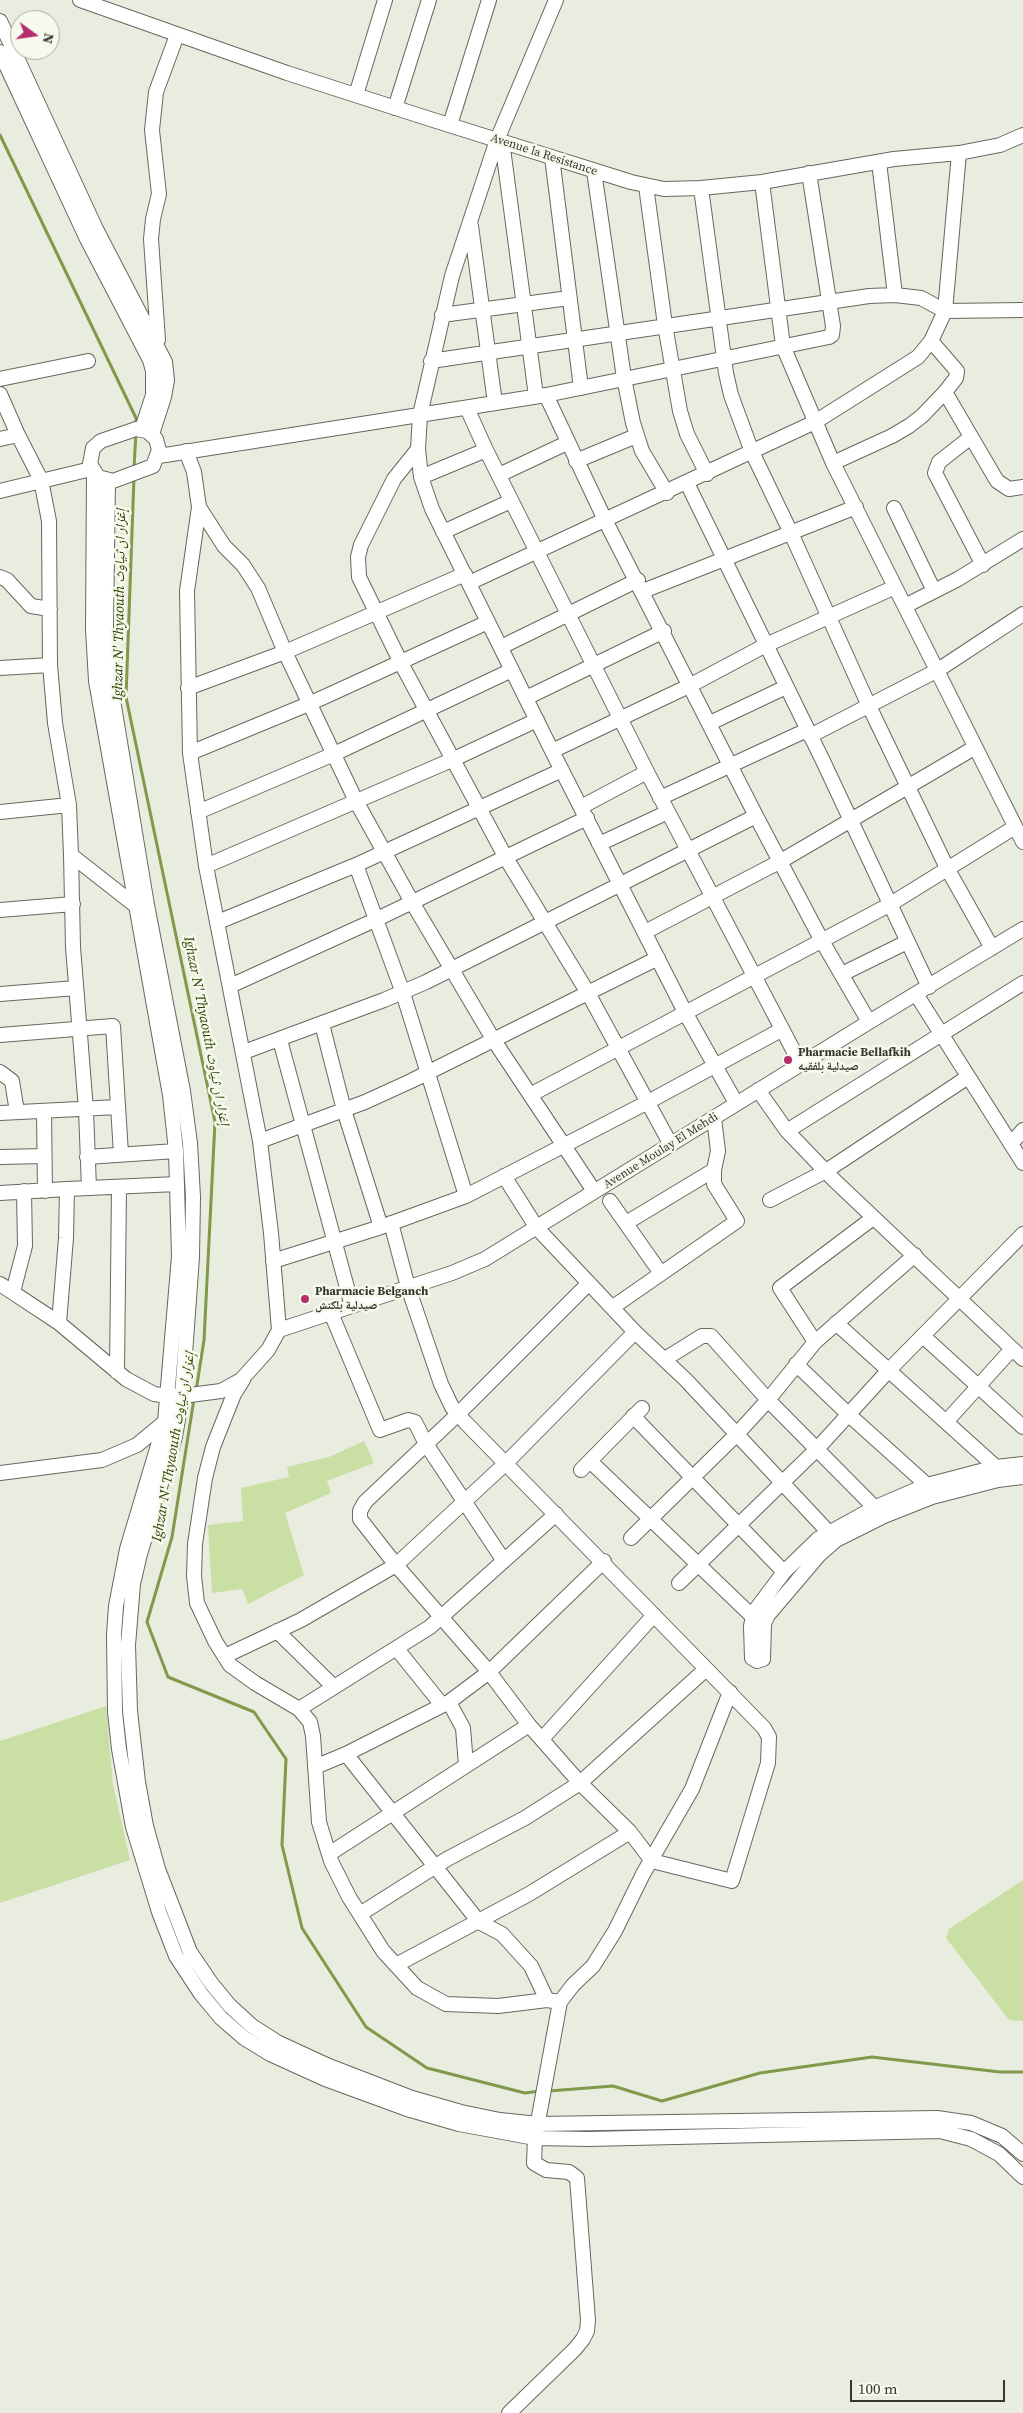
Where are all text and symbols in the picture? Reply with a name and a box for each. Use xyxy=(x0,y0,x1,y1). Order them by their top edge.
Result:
north arrow xyxy=(10,10,60,60)
text: N xyxy=(38,31,60,46)
street label: Avenue la Resistance xyxy=(489,131,599,179)
water label: Ighzar N' Thyaouth إغزار ان ثياوث xyxy=(110,509,130,701)
water label: Ighzar N' Thyaouth إغزار ان ثياوث xyxy=(179,935,233,1127)
place label: Pharmacie Bellafkih صيدلية بلفقيه xyxy=(798,1046,911,1074)
marker: Pharmacie Bellafkih صيدلية بلفقيه xyxy=(782,1054,794,1066)
street label: Avenue Moulay El Mehdi xyxy=(601,1110,721,1192)
place label: Pharmacie Belganch صيدلية بلكنش xyxy=(315,1285,428,1313)
marker: Pharmacie Belganch صيدلية بلكنش xyxy=(299,1293,311,1305)
water label: Ighzar N' Thyaouth إغزار ان ثياوث xyxy=(149,1351,199,1543)
scale bar xyxy=(853,2370,1008,2402)
text: 100 m xyxy=(858,2378,898,2399)

